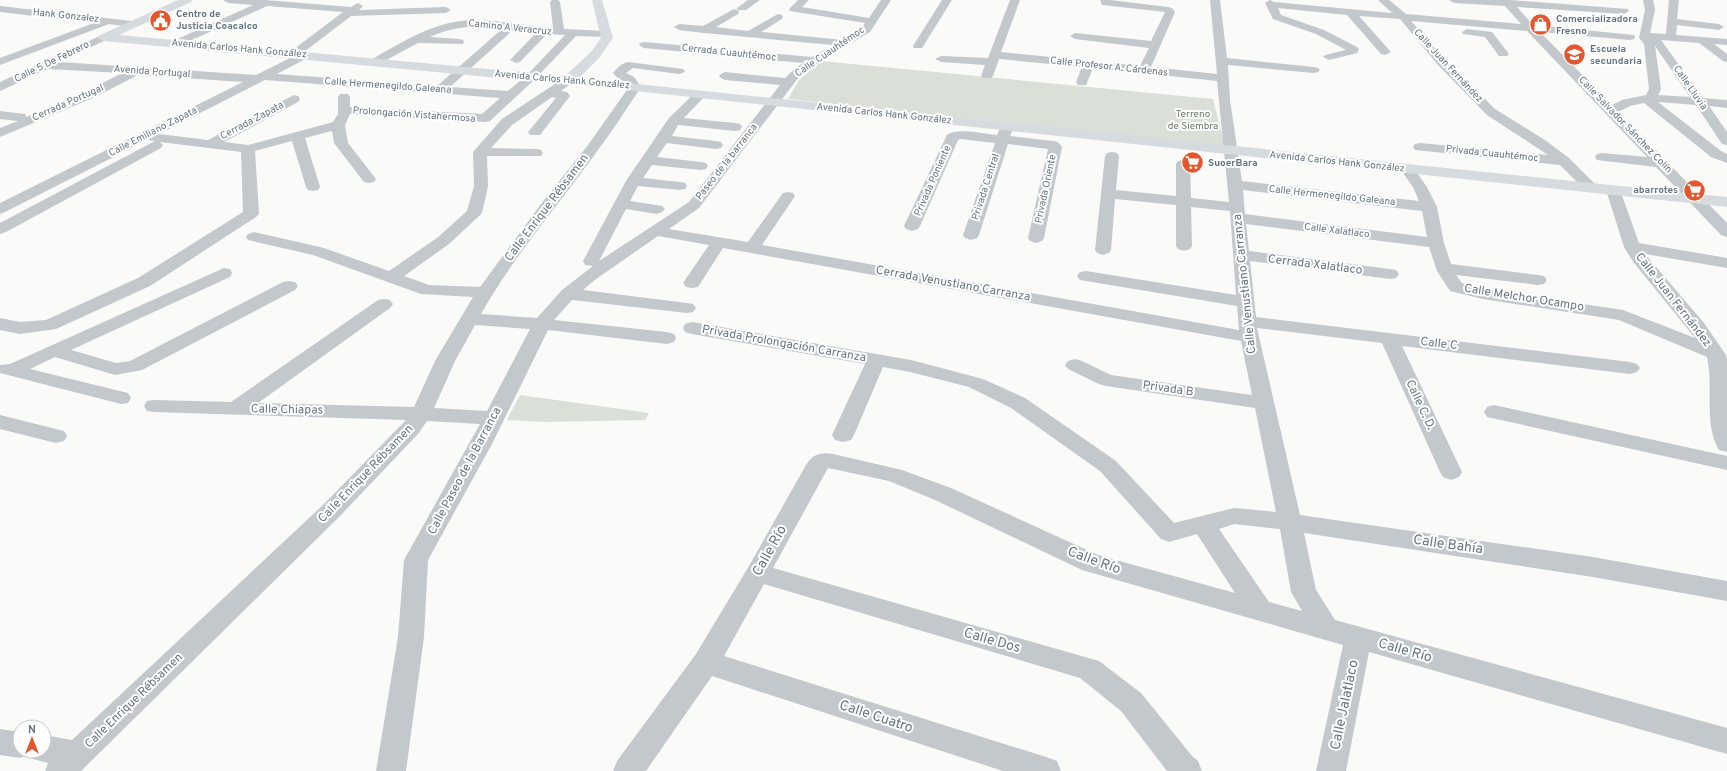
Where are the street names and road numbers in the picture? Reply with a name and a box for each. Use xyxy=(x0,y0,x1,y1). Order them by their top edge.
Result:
street label: Hank Gonzalez xyxy=(32,6,100,26)
street label: Camino A Veracruz xyxy=(467,17,553,39)
street label: Calle Cuauhtémoc xyxy=(793,24,867,80)
street label: Calle Juan Fernández xyxy=(1411,26,1485,106)
street label: Avenida Carlos Hank González xyxy=(171,37,307,61)
street label: Calle 5 De Febrero xyxy=(12,38,92,86)
street label: Cerrada Cuauhtémoc xyxy=(681,42,777,64)
street label: Calle Profesor A. Cárdenas xyxy=(1050,54,1169,80)
street label: Avenida Portugal xyxy=(113,63,191,81)
street label: Calle Lluvia xyxy=(1670,63,1710,113)
street label: Avenida Carlos Hank González xyxy=(494,68,630,92)
street label: Calle Salvador Sánchez Colín xyxy=(1575,74,1675,176)
street label: Calle Hermenegildo Galeana xyxy=(324,75,452,97)
street label: Cerrada Portugal xyxy=(30,81,106,125)
street label: Cerrada Zapata xyxy=(218,99,286,143)
street label: Avenida Carlos Hank González xyxy=(816,100,952,128)
street label: Calle Emiliano Zapata xyxy=(107,104,199,160)
street label: Prolongación Vistahermosa xyxy=(352,104,476,126)
street label: Paseo de la barranca xyxy=(693,121,761,203)
street label: Privada Cuauhtémoc xyxy=(1445,143,1539,165)
street label: Privada Poniente xyxy=(912,144,954,218)
street label: Avenida Carlos Hank González xyxy=(1269,148,1405,176)
street label: Calle Enrique Rébsamen xyxy=(501,151,593,265)
street label: Privada Central xyxy=(969,152,1003,222)
street label: Privada Oriente xyxy=(1032,153,1060,225)
street label: Calle Hermenegildo Galeana xyxy=(1268,183,1396,209)
street label: Calle Venustiano Carranza xyxy=(1230,213,1260,355)
street label: Calle Xalatlaco xyxy=(1304,221,1371,242)
street label: Calle Juan Fernández xyxy=(1631,250,1715,350)
street label: Cerrada Xalatlaco xyxy=(1267,251,1364,279)
street label: Cerrada Venustiano Carranza xyxy=(874,263,1032,305)
street label: Calle Melchor Ocampo xyxy=(1463,281,1585,315)
street label: Privada Prolongación Carranza xyxy=(701,322,867,366)
street label: Calle C xyxy=(1419,334,1459,354)
street label: Calle C. D. xyxy=(1401,377,1439,433)
street label: Privada B xyxy=(1141,378,1195,401)
street label: Calle Chiapas xyxy=(251,401,323,419)
street label: Calle Paseo de la Barranca xyxy=(425,404,505,538)
street label: Calle Enrique Rébsamen xyxy=(315,422,417,526)
street label: Calle Río xyxy=(749,523,791,579)
street label: Calle Bahía xyxy=(1412,532,1484,558)
street label: Calle Río xyxy=(1065,544,1123,578)
street label: Calle Dos xyxy=(962,625,1022,657)
street label: Calle Río xyxy=(1376,635,1434,667)
street label: Calle Enrique Rébsamen xyxy=(82,650,186,752)
street label: Calle Jalatlaco xyxy=(1327,658,1363,752)
street label: Calle Cuatro xyxy=(837,697,915,737)

